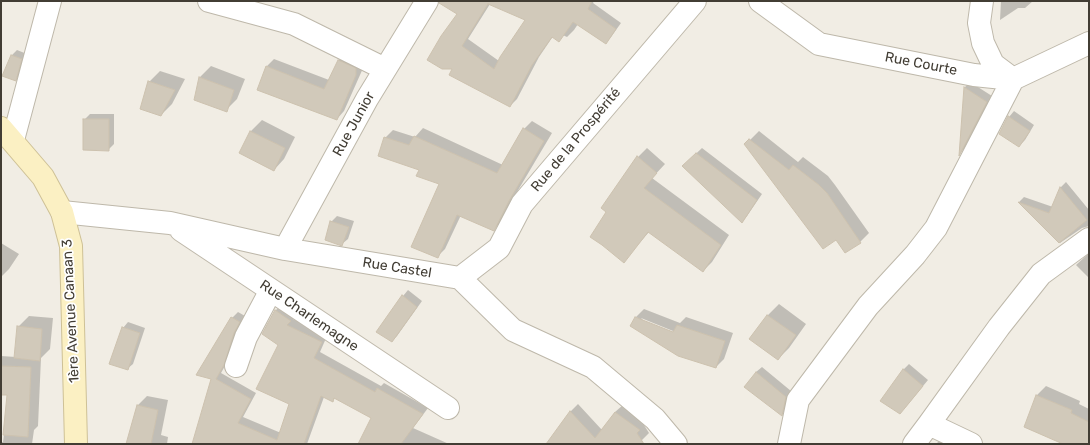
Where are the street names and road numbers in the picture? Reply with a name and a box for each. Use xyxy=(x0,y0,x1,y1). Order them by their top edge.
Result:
street label: Rue Courte xyxy=(883,49,959,79)
street label: Rue de la Prospérité xyxy=(528,85,624,195)
street label: Rue Junior xyxy=(329,89,379,159)
street label: 1ère Avenue Canaan 3 xyxy=(59,239,83,383)
street label: Rue Castel xyxy=(361,254,433,282)
street label: Rue Charlemagne xyxy=(256,277,362,355)

